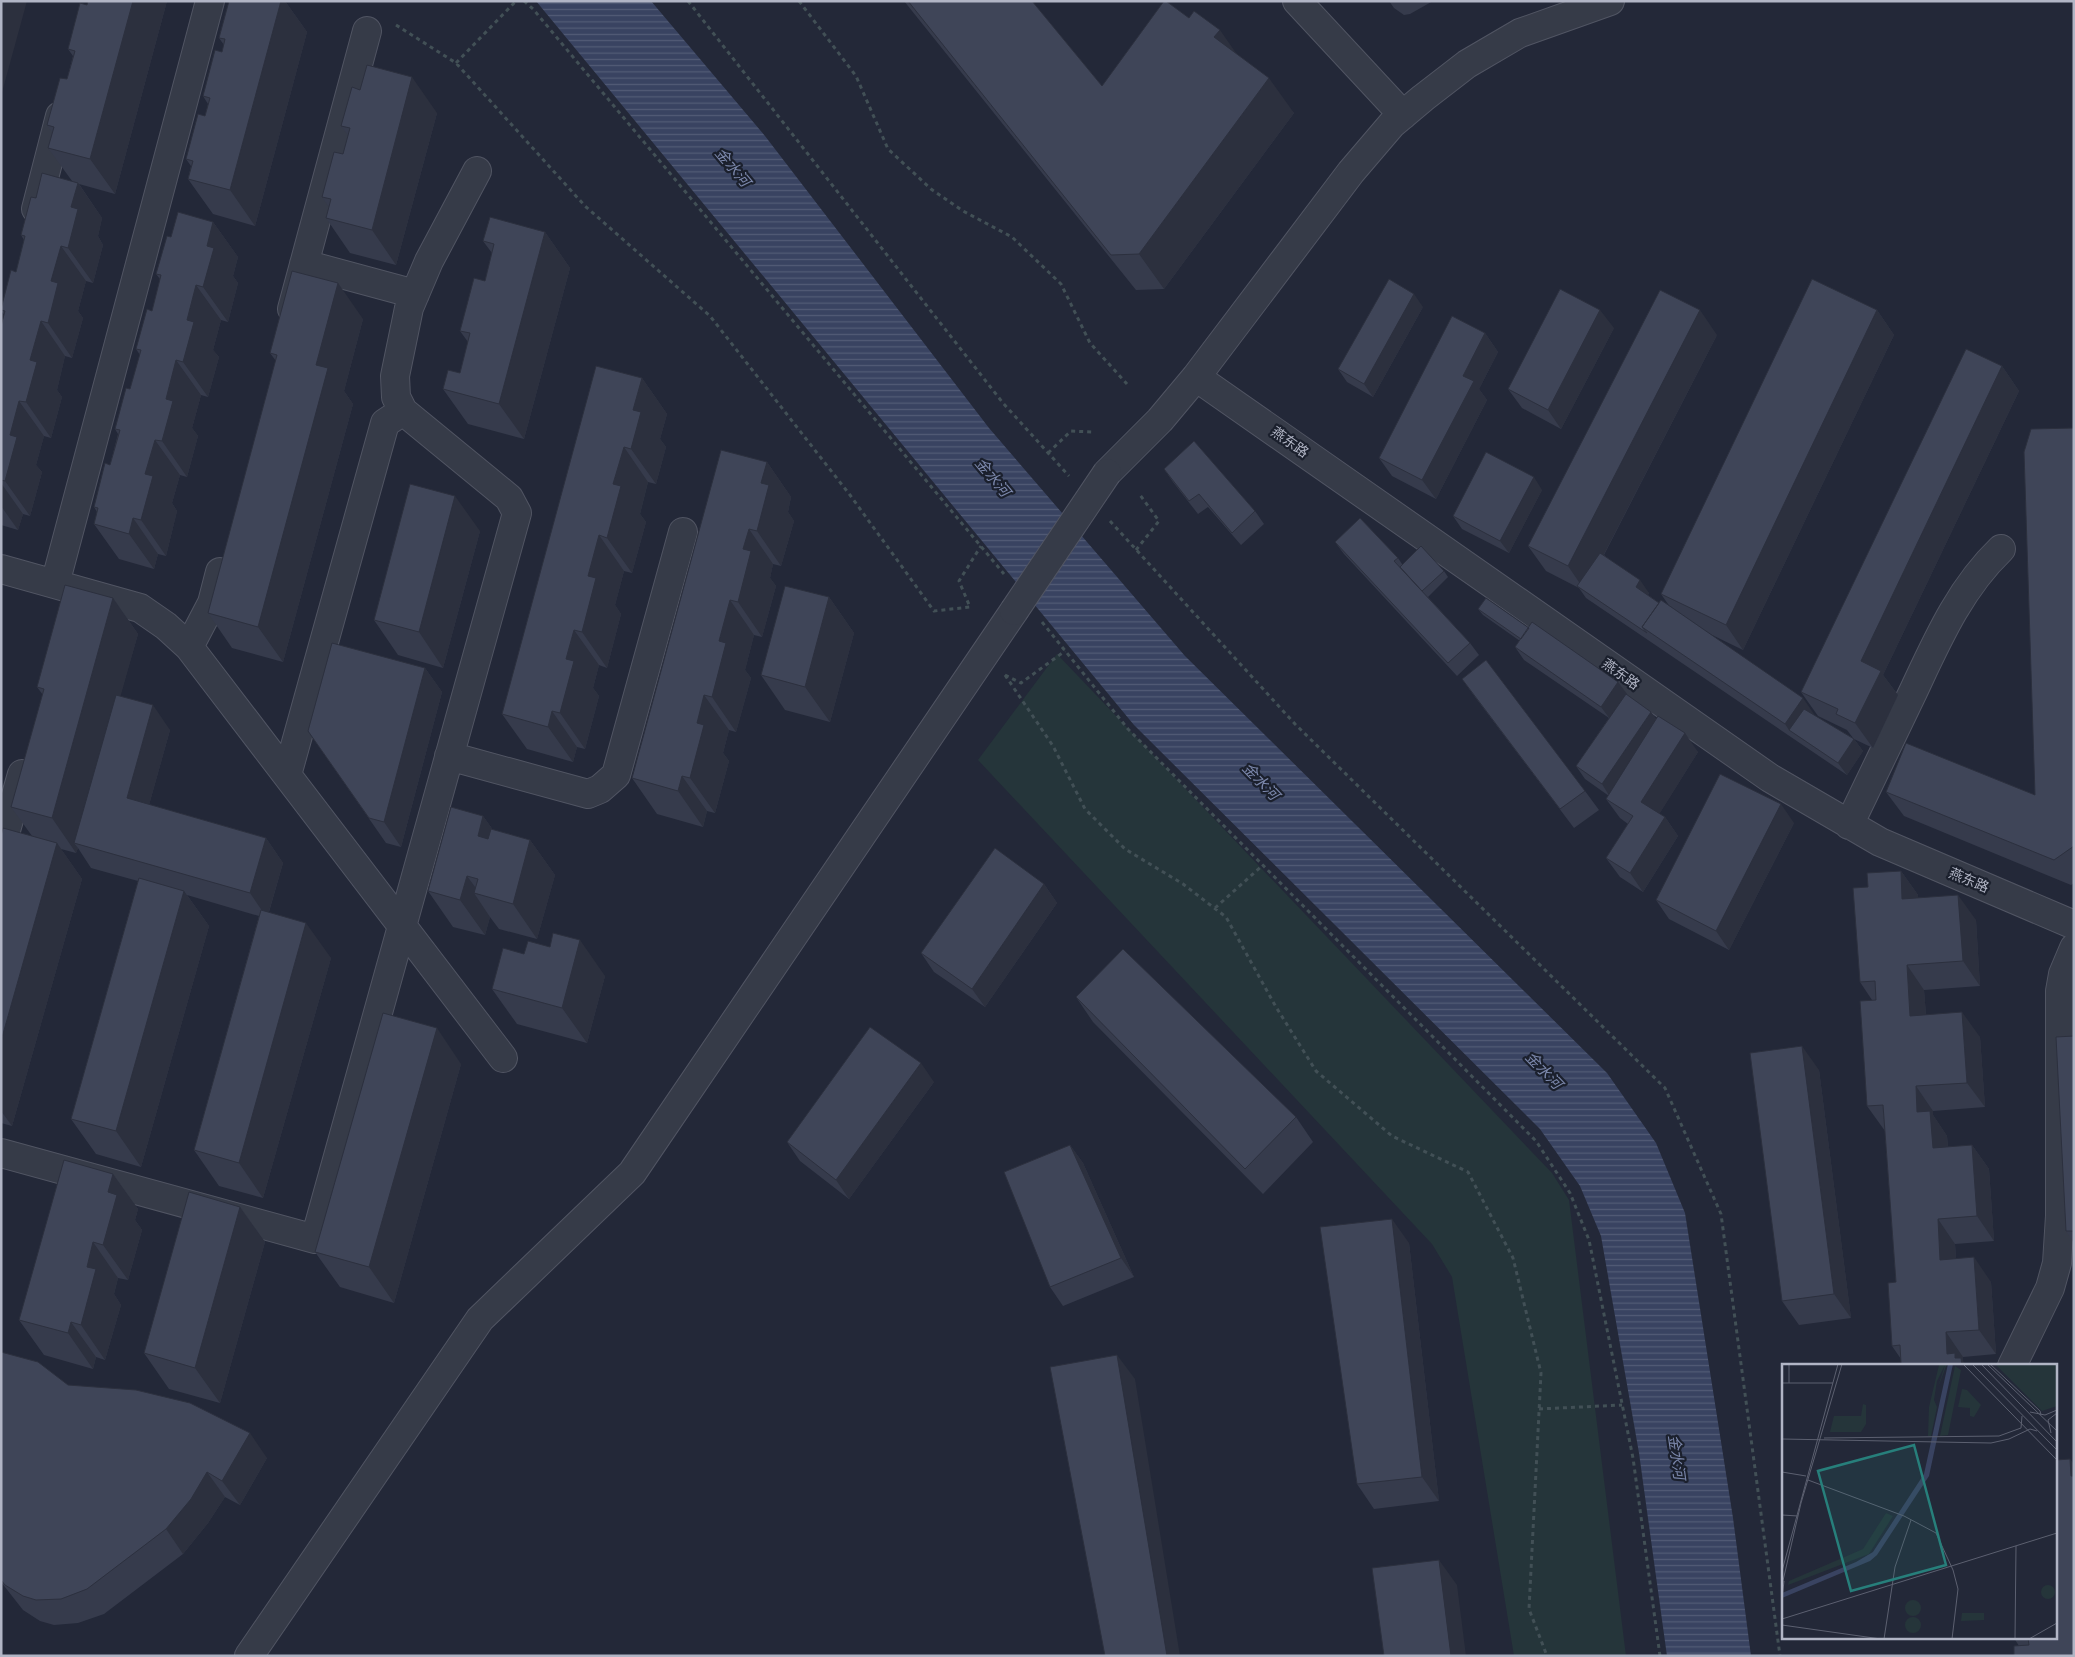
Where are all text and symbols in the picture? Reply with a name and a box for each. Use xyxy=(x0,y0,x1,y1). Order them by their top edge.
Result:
water label: 金水河 xyxy=(711,144,757,193)
street label: 燕东路 xyxy=(1268,423,1312,461)
water label: 金水河 xyxy=(971,454,1017,503)
street label: 燕东路 xyxy=(1599,655,1643,693)
water label: 金水河 xyxy=(1239,758,1286,806)
street label: 燕东路 xyxy=(1946,864,1992,896)
water label: 金水河 xyxy=(1522,1047,1569,1095)
inset map xyxy=(1782,1364,2058,1640)
water label: 金水河 xyxy=(1664,1433,1690,1484)

